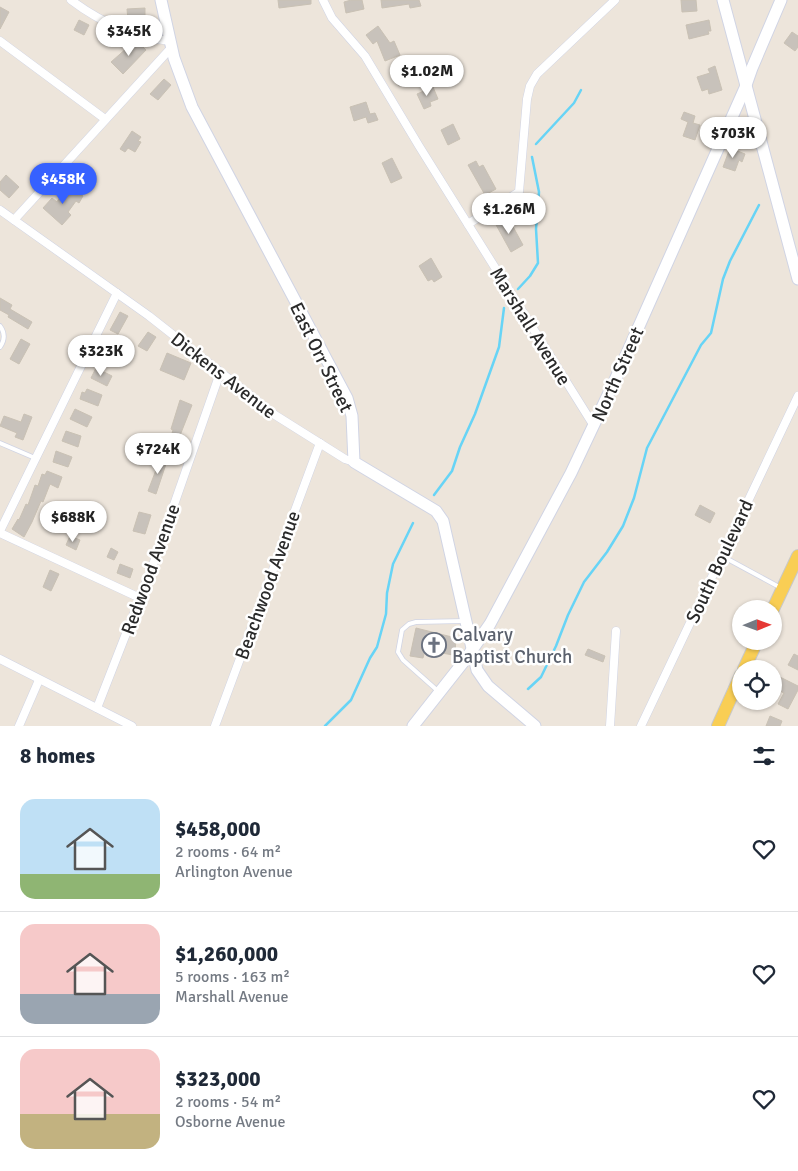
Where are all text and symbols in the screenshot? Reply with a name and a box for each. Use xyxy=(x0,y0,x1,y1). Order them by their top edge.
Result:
pin: $345K xyxy=(94,15,164,57)
text: $345K xyxy=(107,21,151,41)
pin: $1.02M xyxy=(386,54,468,97)
text: $1.02M xyxy=(401,61,453,81)
pin: $703K xyxy=(698,116,768,159)
text: $703K xyxy=(711,123,755,143)
pin: $458K xyxy=(28,162,98,205)
text: $458K xyxy=(41,169,85,189)
pin: $1.26M xyxy=(468,192,550,235)
text: $1.26M xyxy=(483,199,535,219)
street label: Marshall Avenue xyxy=(484,263,576,390)
street label: East Orr Street xyxy=(284,298,358,417)
street label: North Street xyxy=(586,323,650,425)
street label: Dickens Avenue xyxy=(166,327,281,424)
pin: $323K xyxy=(66,334,136,377)
text: $323K xyxy=(79,341,123,361)
pin: $724K xyxy=(123,432,193,475)
text: $724K xyxy=(136,439,180,459)
street label: South Boulevard xyxy=(681,496,759,627)
pin: $688K xyxy=(38,500,108,543)
street label: Redwood Avenue xyxy=(116,501,186,638)
text: $688K xyxy=(51,507,95,527)
street label: Beachwood Avenue xyxy=(230,508,306,663)
north arrow xyxy=(732,600,782,650)
map controls xyxy=(732,600,782,710)
place label: Calvary Baptist Church xyxy=(452,623,572,669)
church icon: Calvary Baptist Church xyxy=(421,632,447,658)
button: locate xyxy=(732,660,782,710)
icon: filters xyxy=(750,742,778,770)
text: 8 homes xyxy=(20,743,95,769)
text: $458,000 xyxy=(175,816,261,842)
icon: home xyxy=(60,819,120,879)
icon: heart xyxy=(750,835,778,863)
text: 2 rooms · 64 m² xyxy=(175,842,281,862)
text: Arlington Avenue xyxy=(175,862,293,882)
text: $1,260,000 xyxy=(175,941,278,967)
icon: home xyxy=(60,944,120,1004)
icon: heart xyxy=(750,960,778,988)
text: 5 rooms · 163 m² xyxy=(175,967,290,987)
text: Marshall Avenue xyxy=(175,987,289,1007)
text: $323,000 xyxy=(175,1066,261,1092)
icon: home xyxy=(60,1069,120,1129)
icon: heart xyxy=(750,1085,778,1113)
text: 2 rooms · 54 m² xyxy=(175,1092,281,1112)
text: Osborne Avenue xyxy=(175,1112,285,1132)

